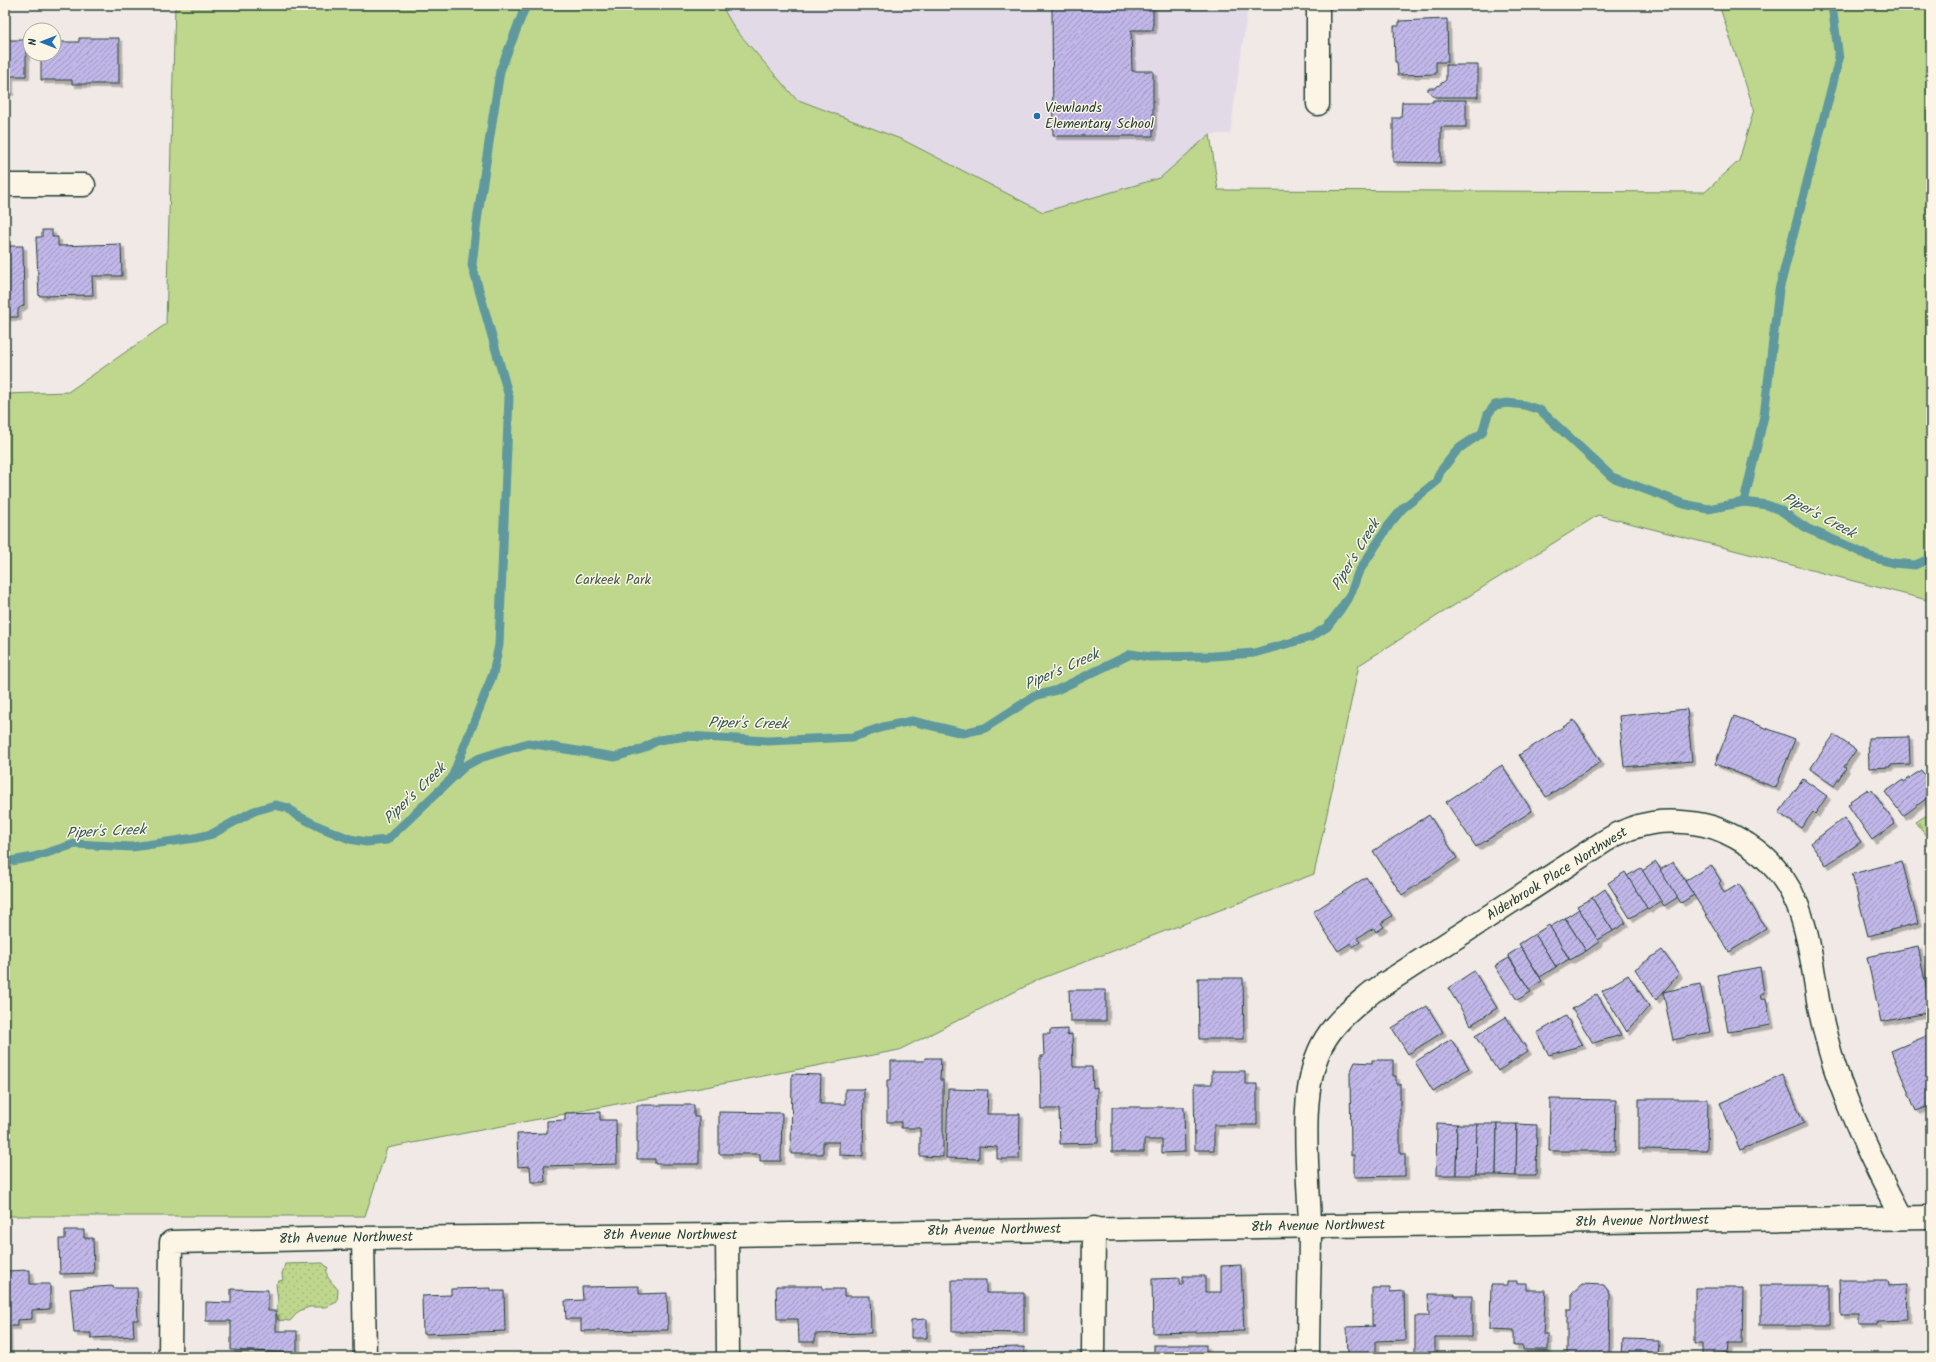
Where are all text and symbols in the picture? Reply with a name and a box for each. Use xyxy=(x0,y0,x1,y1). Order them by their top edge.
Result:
north arrow xyxy=(22,22,62,62)
text: N xyxy=(24,38,42,45)
place label: Viewlands Elementary School xyxy=(1045,97,1154,135)
marker: Viewlands Elementary School xyxy=(1032,111,1042,121)
water label: Piper's Creek xyxy=(1778,487,1862,546)
water label: Piper's Creek xyxy=(1325,513,1388,595)
park label: Carkeek Park xyxy=(575,569,652,591)
water label: Piper's Creek xyxy=(1021,642,1105,697)
water label: Piper's Creek xyxy=(708,711,790,737)
water label: Piper's Creek xyxy=(378,756,453,830)
water label: Piper's Creek xyxy=(66,818,148,846)
street label: Alderbrook Place Northwest xyxy=(1482,821,1632,927)
street label: 8th Avenue Northwest xyxy=(1575,1209,1710,1233)
street label: 8th Avenue Northwest xyxy=(1251,1214,1386,1238)
street label: 8th Avenue Northwest xyxy=(927,1218,1062,1242)
street label: 8th Avenue Northwest xyxy=(603,1224,738,1246)
street label: 8th Avenue Northwest xyxy=(279,1226,414,1250)

